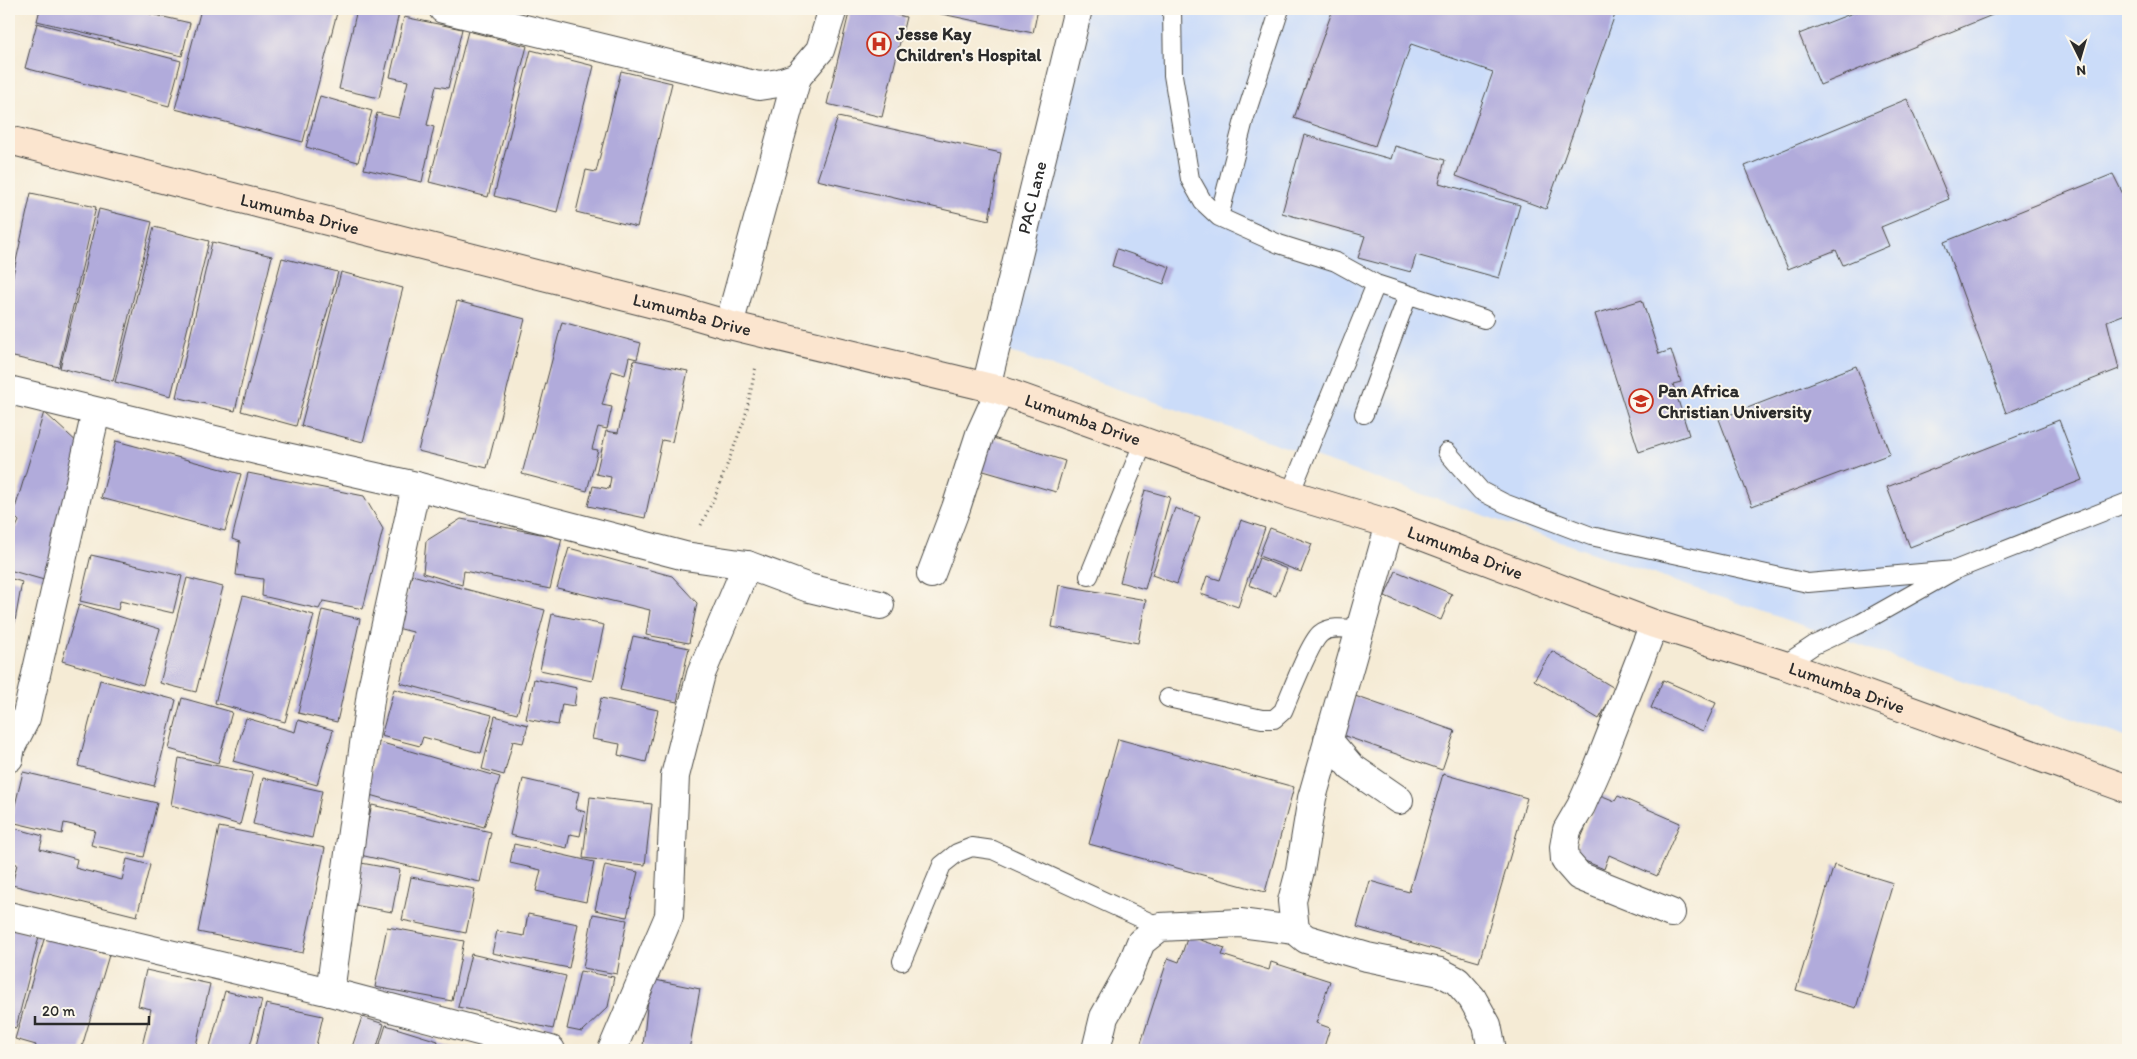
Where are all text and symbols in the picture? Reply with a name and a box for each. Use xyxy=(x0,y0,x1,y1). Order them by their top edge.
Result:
place label: Jesse Kay Children's Hospital xyxy=(895,23,1042,66)
hospital icon: Jesse Kay Children's Hospital xyxy=(866,31,892,57)
north arrow xyxy=(2054,32,2104,82)
text: N xyxy=(2076,62,2087,79)
street label: PAC Lane xyxy=(1013,159,1052,236)
street label: Lumumba Drive xyxy=(238,188,361,240)
street label: Lumumba Drive xyxy=(630,288,753,341)
place label: Pan Africa Christian University xyxy=(1658,380,1812,423)
school or university icon: Pan Africa Christian University xyxy=(1628,388,1654,414)
street label: Lumumba Drive xyxy=(1022,389,1144,451)
street label: Lumumba Drive xyxy=(1404,521,1526,584)
street label: Lumumba Drive xyxy=(1786,657,1908,719)
scale bar xyxy=(35,994,149,1026)
text: 20 m xyxy=(42,1002,76,1020)

